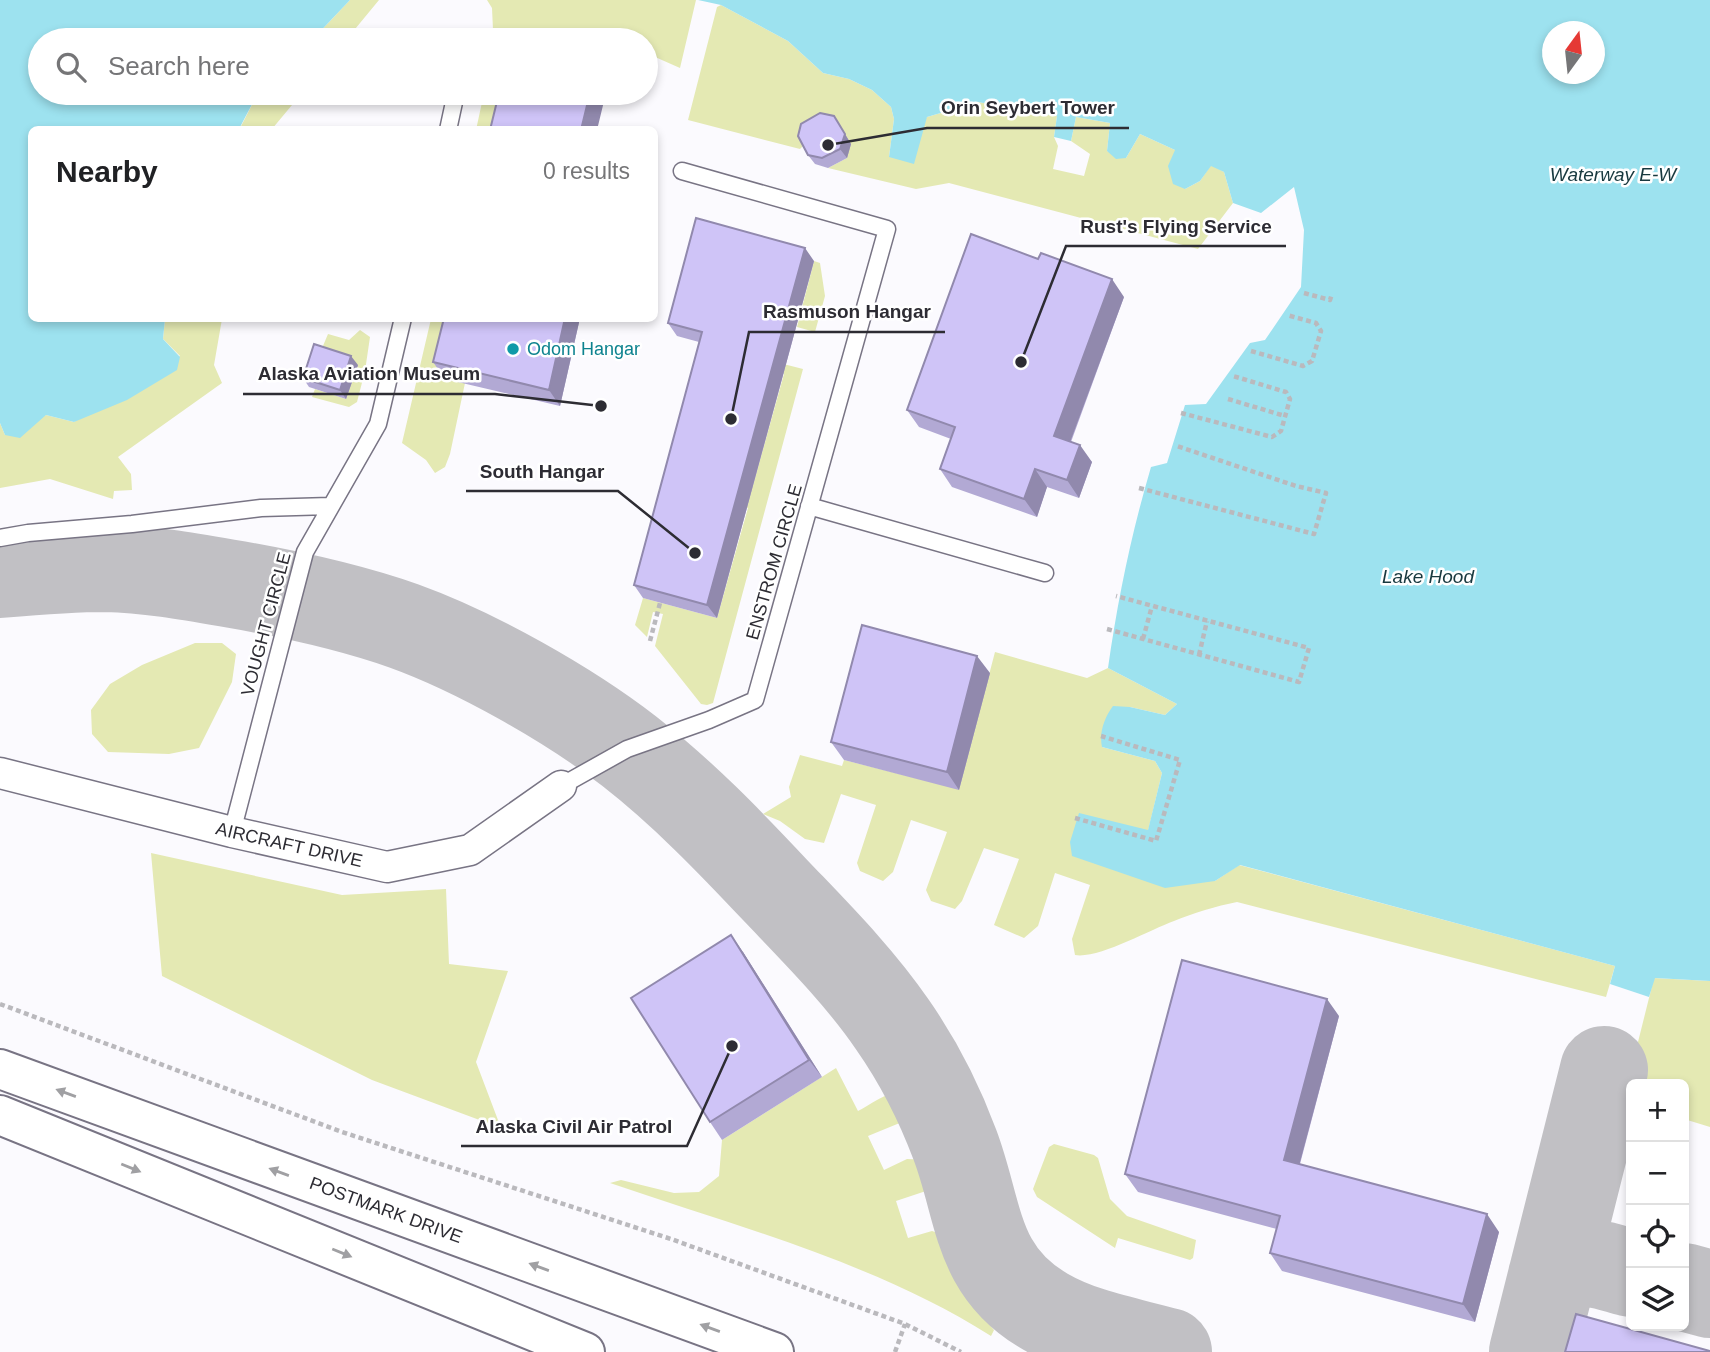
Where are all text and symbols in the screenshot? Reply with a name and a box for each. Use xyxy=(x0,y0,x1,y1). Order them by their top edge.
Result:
north arrow xyxy=(1542,21,1605,84)
search box xyxy=(28,28,658,105)
icon: search xyxy=(52,48,90,86)
text: Search here xyxy=(108,51,250,81)
callout: Orin Seybert Tower xyxy=(927,88,1129,128)
text: Orin Seybert Tower xyxy=(941,97,1116,118)
text: Nearby xyxy=(56,155,158,188)
text: 0 results xyxy=(543,158,630,184)
water label: Waterway E-W xyxy=(1550,164,1678,185)
callout: Rust's Flying Service xyxy=(1066,206,1286,246)
text: Rust's Flying Service xyxy=(1080,216,1272,237)
callout: Rasmuson Hangar xyxy=(749,292,945,332)
text: Rasmuson Hangar xyxy=(763,301,932,322)
place label: Odom Hangar xyxy=(527,339,640,359)
marker: Odom Hangar xyxy=(505,341,521,357)
callout: Alaska Aviation Museum xyxy=(243,354,495,394)
text: Alaska Aviation Museum xyxy=(258,363,480,384)
callout: South Hangar xyxy=(466,451,618,491)
text: South Hangar xyxy=(480,461,605,482)
street label: ENSTROM CIRCLE xyxy=(742,482,806,642)
street label: VOUGHT CIRCLE xyxy=(237,550,295,698)
water label: Lake Hood xyxy=(1382,566,1475,587)
street label: AIRCRAFT DRIVE xyxy=(214,818,364,871)
map controls xyxy=(1626,1079,1689,1331)
button: + xyxy=(1626,1079,1689,1142)
one-way arrow xyxy=(56,1087,77,1098)
callout: Alaska Civil Air Patrol xyxy=(461,1106,687,1146)
text: Alaska Civil Air Patrol xyxy=(476,1116,672,1137)
button: − xyxy=(1626,1142,1689,1205)
one-way arrow xyxy=(121,1162,142,1173)
one-way arrow xyxy=(269,1167,290,1178)
street label: POSTMARK DRIVE xyxy=(307,1173,465,1247)
button: locate xyxy=(1626,1205,1689,1268)
one-way arrow xyxy=(332,1248,353,1259)
one-way arrow xyxy=(529,1261,550,1272)
button: layers xyxy=(1626,1268,1689,1331)
one-way arrow xyxy=(699,1323,720,1334)

